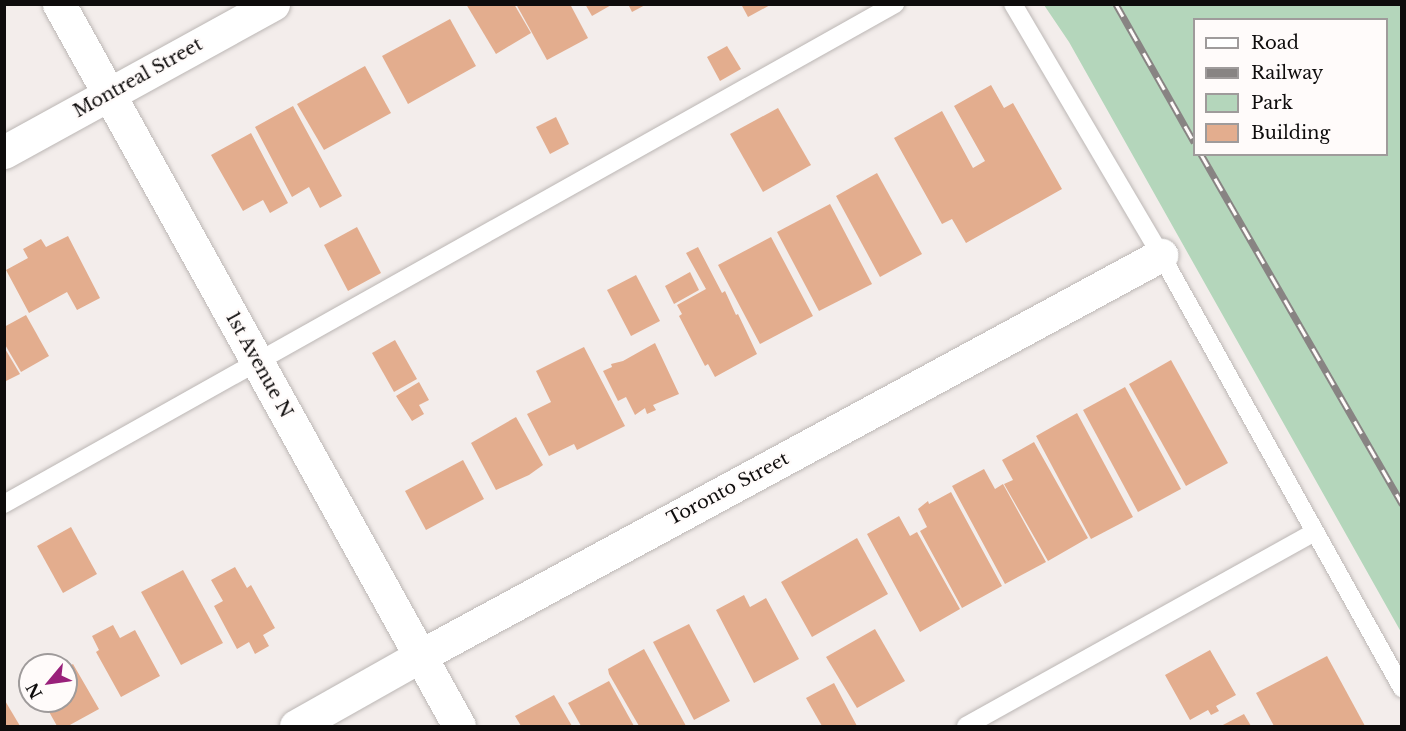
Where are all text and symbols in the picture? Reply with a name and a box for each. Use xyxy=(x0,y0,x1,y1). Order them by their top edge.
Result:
legend xyxy=(1193,18,1388,156)
text: Road xyxy=(1251,32,1299,54)
street label: Montreal Street xyxy=(70,34,206,122)
text: Railway xyxy=(1251,62,1323,84)
text: Park xyxy=(1251,92,1293,114)
text: Building xyxy=(1251,122,1330,144)
street label: 1st Avenue N xyxy=(221,308,297,422)
street label: Toronto Street xyxy=(663,448,793,530)
north arrow xyxy=(18,653,78,713)
text: N xyxy=(22,679,46,702)

